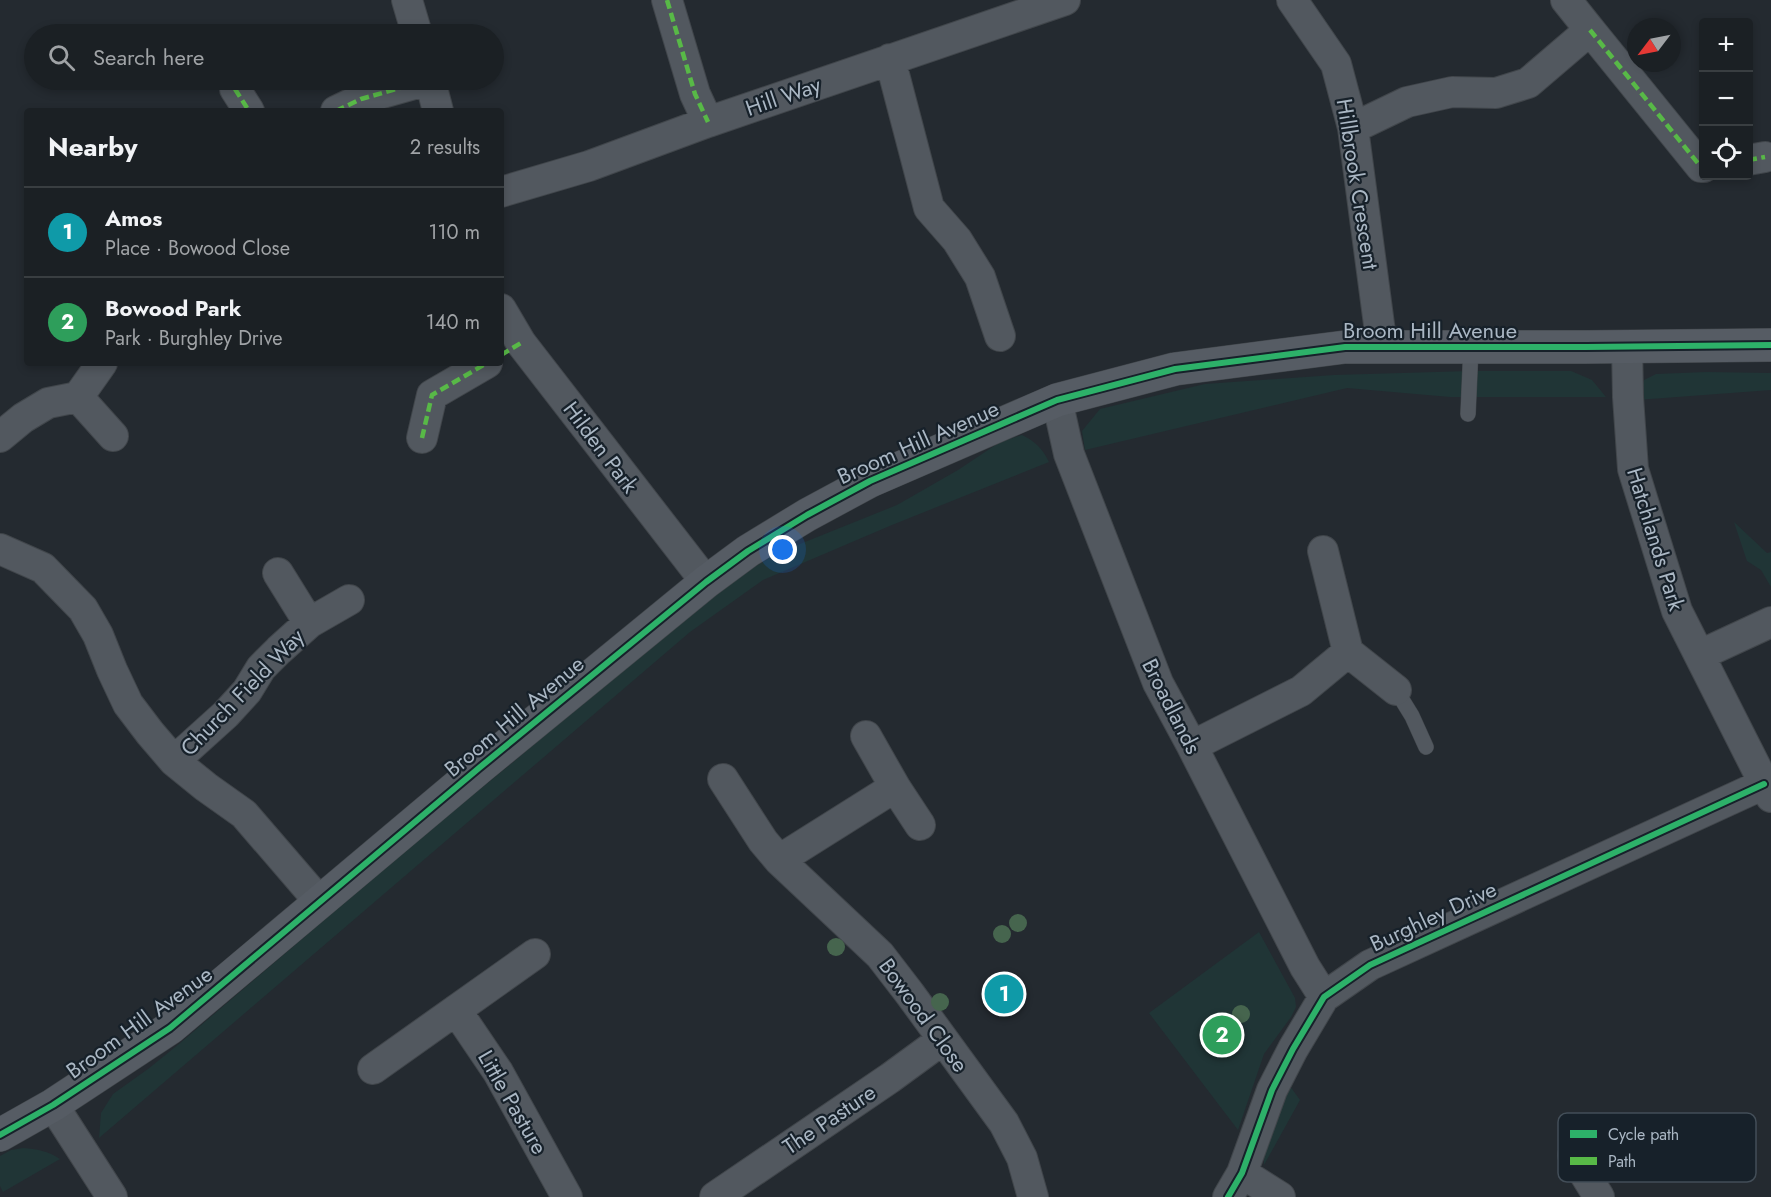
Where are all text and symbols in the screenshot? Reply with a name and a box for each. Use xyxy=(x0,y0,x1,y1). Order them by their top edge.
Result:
north arrow xyxy=(1627,18,1681,72)
map controls xyxy=(1699,18,1753,180)
button: + xyxy=(1699,18,1753,72)
search box xyxy=(24,24,504,90)
icon: search xyxy=(45,41,78,74)
text: Search here xyxy=(93,41,204,73)
street label: Hill Way xyxy=(741,68,825,124)
button: − xyxy=(1699,72,1753,126)
street label: Hillbrook Crescent xyxy=(1329,96,1387,273)
button: locate xyxy=(1699,126,1753,180)
text: Nearby xyxy=(48,128,137,166)
text: 2 results xyxy=(410,133,480,162)
text: Amos xyxy=(105,202,162,234)
text: 1 xyxy=(62,218,73,247)
text: 110 m xyxy=(428,218,480,247)
text: Place · Bowood Close xyxy=(105,234,290,263)
text: Bowood Park xyxy=(105,292,241,324)
text: 2 xyxy=(61,308,74,337)
text: 140 m xyxy=(426,308,480,337)
street label: Broom Hill Avenue xyxy=(1343,314,1517,346)
text: Park · Burghley Drive xyxy=(105,324,283,353)
street label: Broom Hill Avenue xyxy=(832,392,1004,492)
street label: Hilden Park xyxy=(556,394,646,500)
street label: Hatchlands Park xyxy=(1619,464,1693,615)
your location xyxy=(768,535,797,564)
street label: Church Field Way xyxy=(173,621,311,763)
street label: Broom Hill Avenue xyxy=(437,648,591,784)
street label: Broadlands xyxy=(1134,653,1210,759)
street label: Burghley Drive xyxy=(1364,873,1502,959)
street label: Bowood Close xyxy=(872,951,976,1079)
street label: Broom Hill Avenue xyxy=(59,958,219,1086)
pin: 1 xyxy=(984,972,1024,1016)
pin: 2 xyxy=(1202,1012,1242,1058)
street label: Little Pasture xyxy=(470,1044,556,1160)
street label: The Pasture xyxy=(776,1076,882,1162)
legend xyxy=(1558,1113,1756,1182)
text: Cycle path xyxy=(1608,1123,1679,1146)
text: Path xyxy=(1608,1150,1636,1173)

